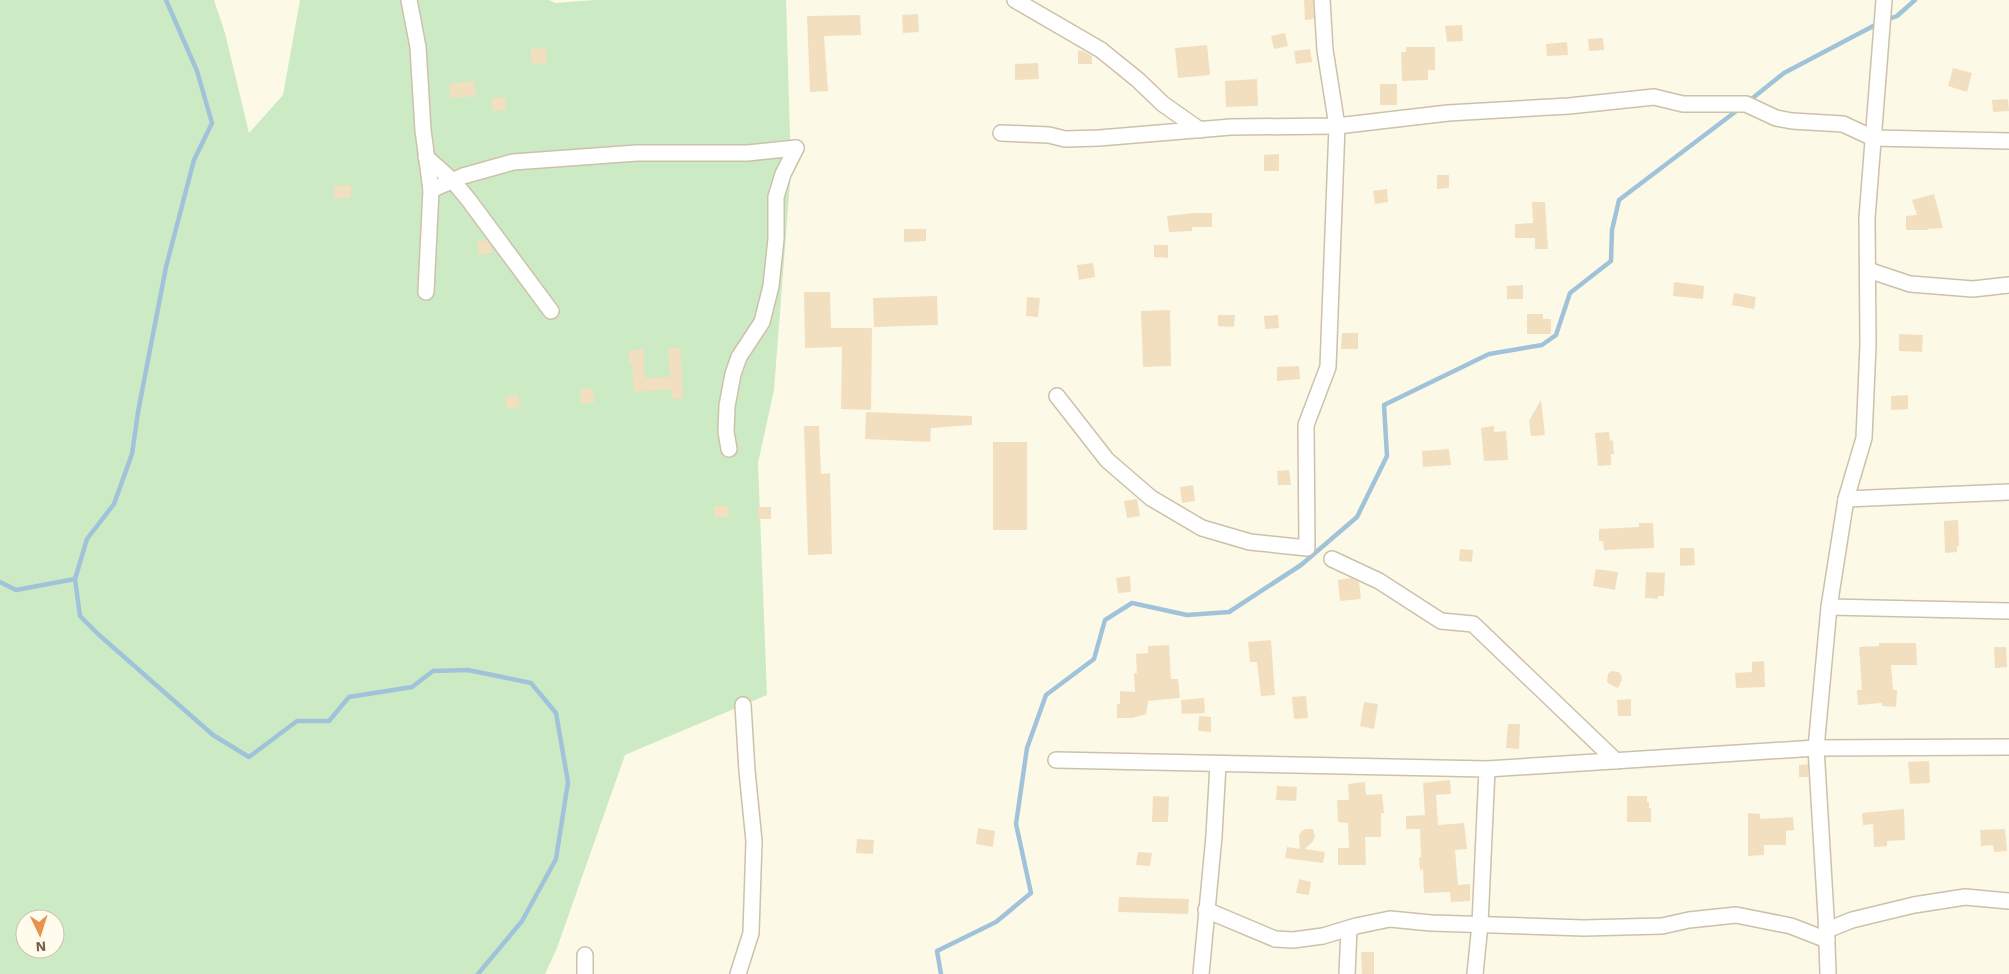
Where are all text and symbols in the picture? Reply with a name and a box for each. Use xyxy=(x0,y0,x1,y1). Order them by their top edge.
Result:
north arrow xyxy=(15,909,65,959)
text: N xyxy=(35,939,47,955)

